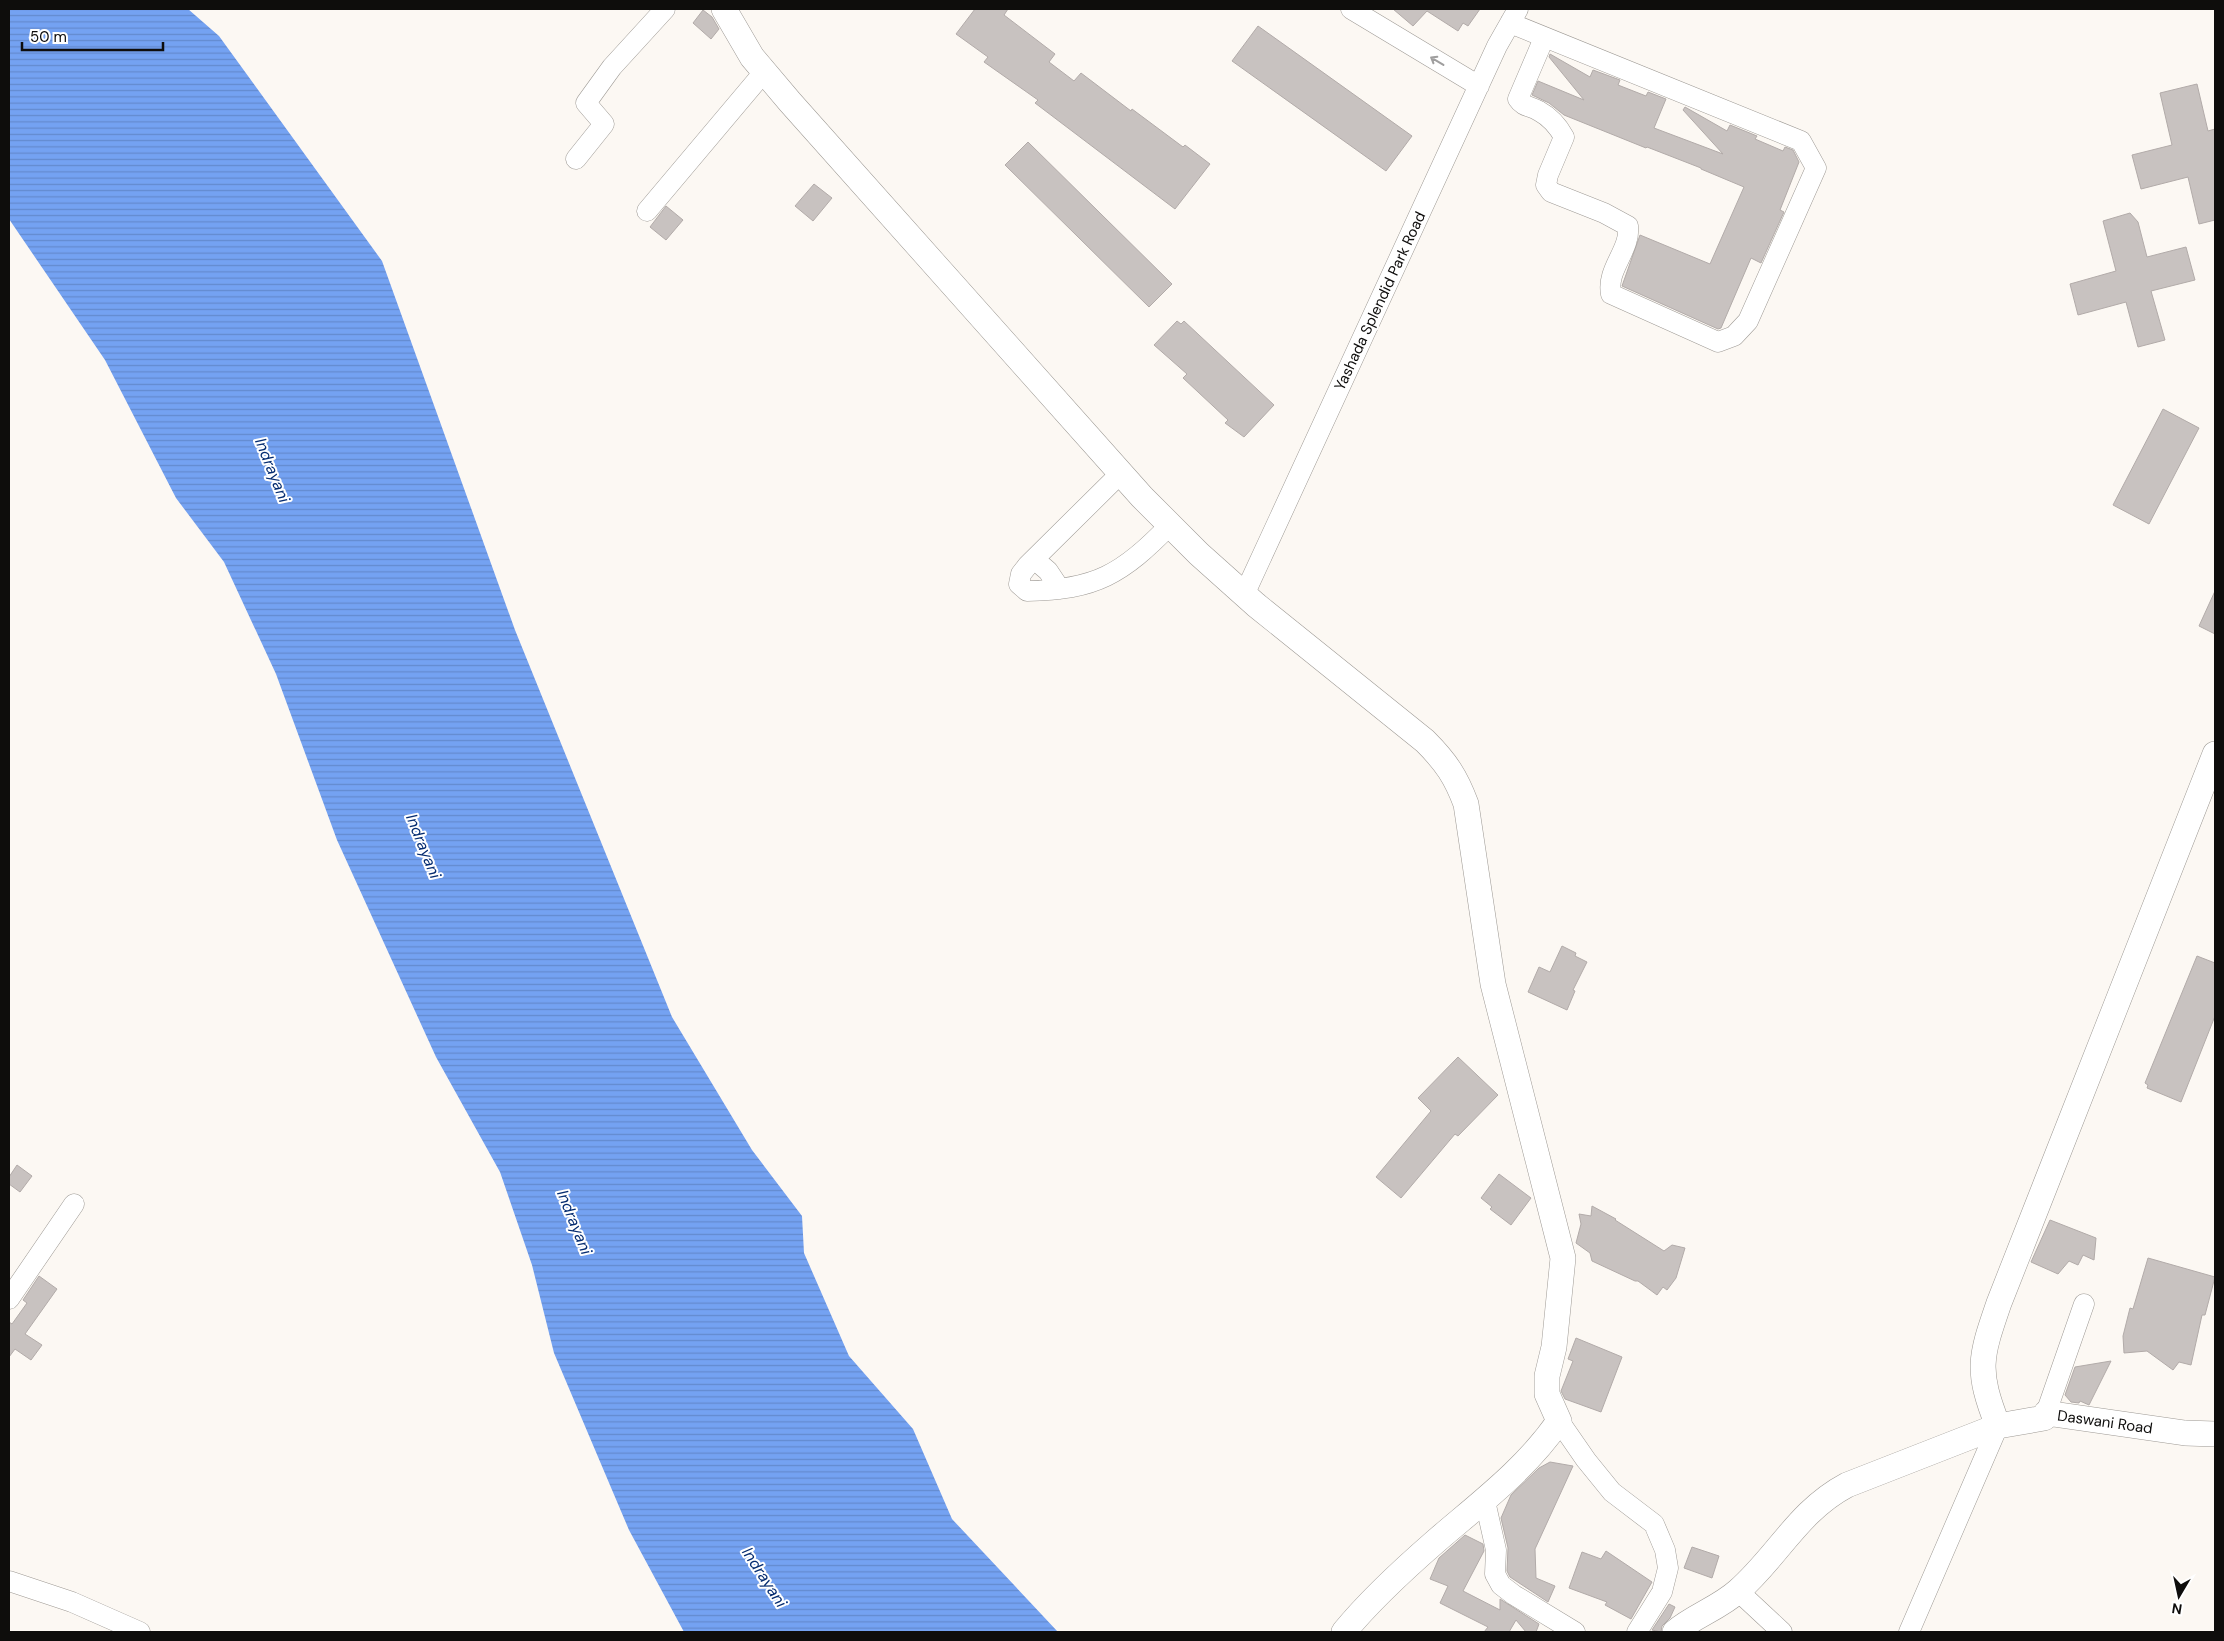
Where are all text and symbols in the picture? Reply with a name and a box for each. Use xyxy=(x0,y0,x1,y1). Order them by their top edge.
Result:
scale bar xyxy=(22,20,164,52)
text: 50 m xyxy=(30,27,67,47)
one-way arrow xyxy=(1430,55,1444,65)
street label: Yashada Splendid Park Road xyxy=(1330,208,1430,394)
water label: Indrayani xyxy=(250,435,295,507)
water label: Indrayani xyxy=(401,811,446,883)
water label: Indrayani xyxy=(552,1187,597,1259)
street label: Daswani Road xyxy=(2056,1405,2154,1439)
water label: Indrayani xyxy=(737,1543,792,1612)
north arrow xyxy=(2154,1571,2204,1621)
text: N xyxy=(2171,1599,2183,1619)

